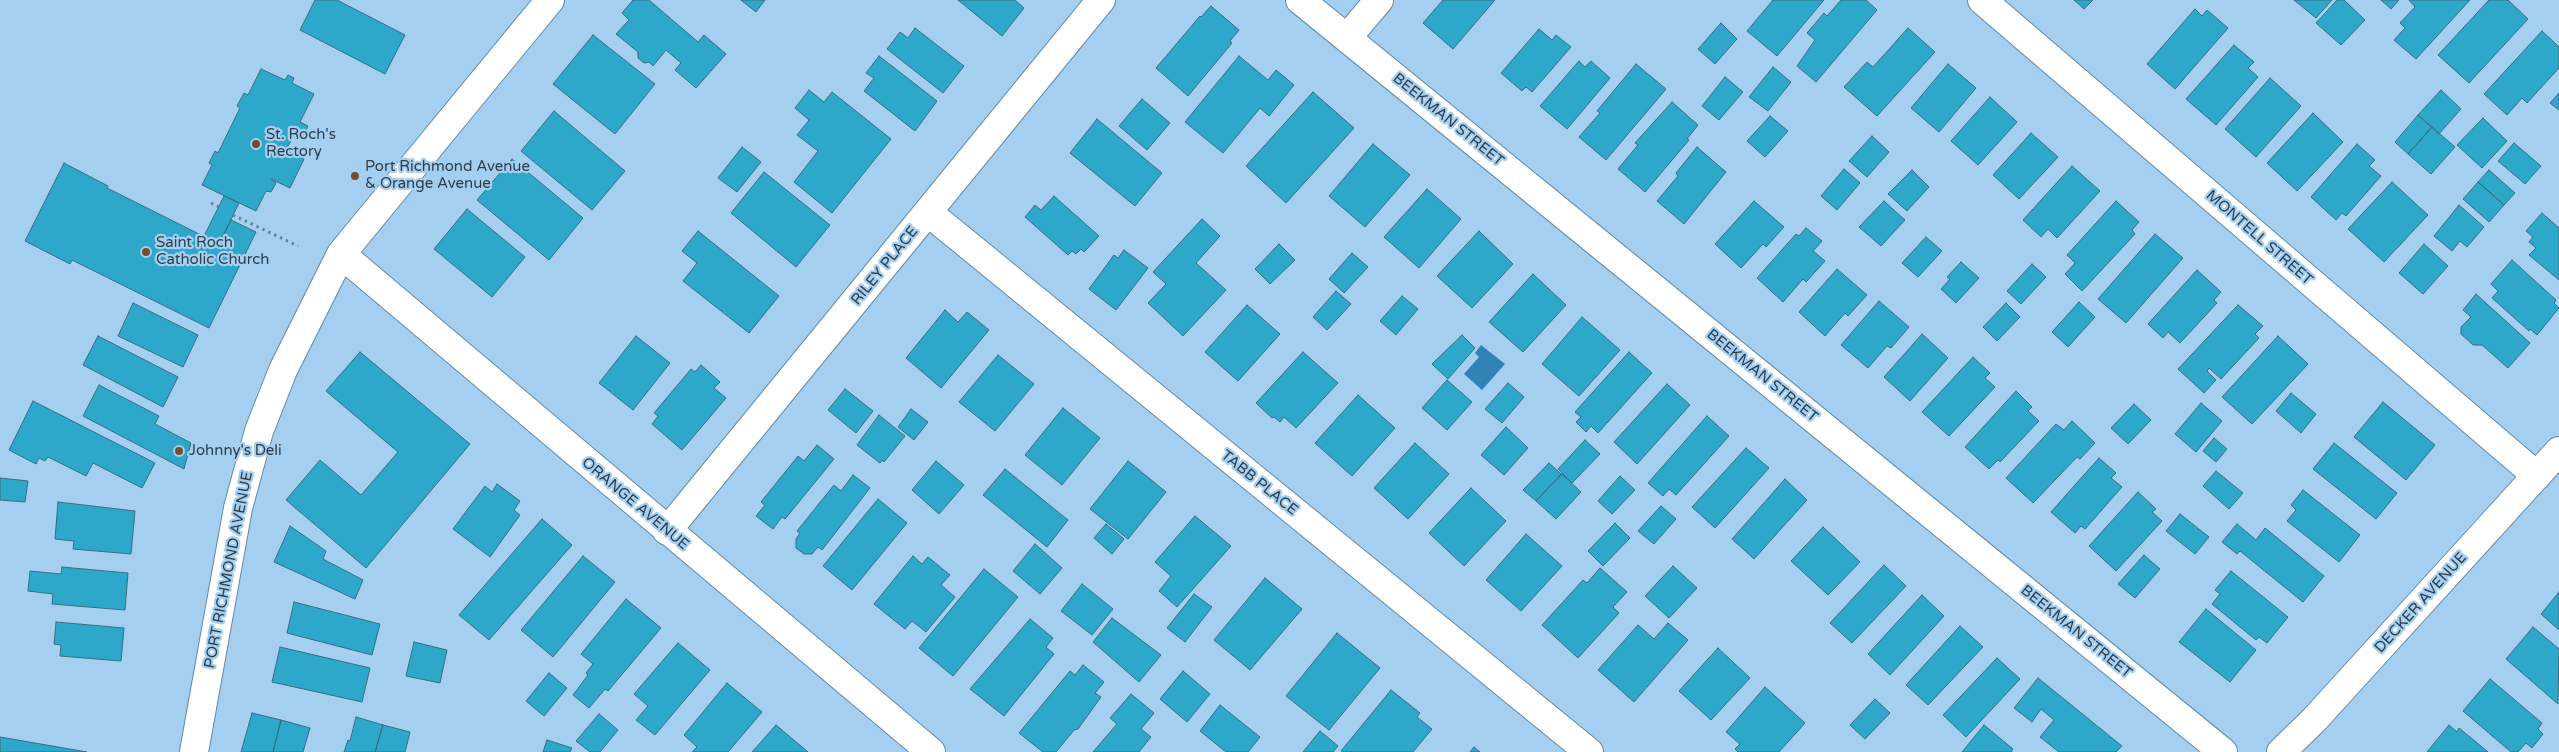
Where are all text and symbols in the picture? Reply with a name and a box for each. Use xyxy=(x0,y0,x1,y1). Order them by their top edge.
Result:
street label: BEEKMAN STREET xyxy=(1389,70,1507,170)
place label: St. Roch's Rectory xyxy=(266,126,336,161)
marker: St. Roch's Rectory xyxy=(250,138,262,150)
place label: Port Richmond Avenue & Orange Avenue xyxy=(365,158,530,193)
marker: Port Richmond Avenue & Orange Avenue xyxy=(349,170,361,182)
street label: MONTELL STREET xyxy=(2202,187,2316,289)
street label: RILEY PLACE xyxy=(848,223,922,309)
place label: Saint Roch Catholic Church xyxy=(156,234,269,269)
marker: Saint Roch Catholic Church xyxy=(140,246,152,258)
street label: BEEKMAN STREET xyxy=(1703,326,1821,426)
place label: Johnny's Deli xyxy=(189,442,282,460)
marker: Johnny's Deli xyxy=(173,445,185,457)
street label: TABB PLACE xyxy=(1217,447,1301,519)
street label: ORANGE AVENUE xyxy=(578,454,692,554)
street label: PORT RICHMOND AVENUE xyxy=(201,470,257,670)
street label: DECKER AVENUE xyxy=(2371,549,2471,657)
street label: BEEKMAN STREET xyxy=(2017,582,2135,682)

